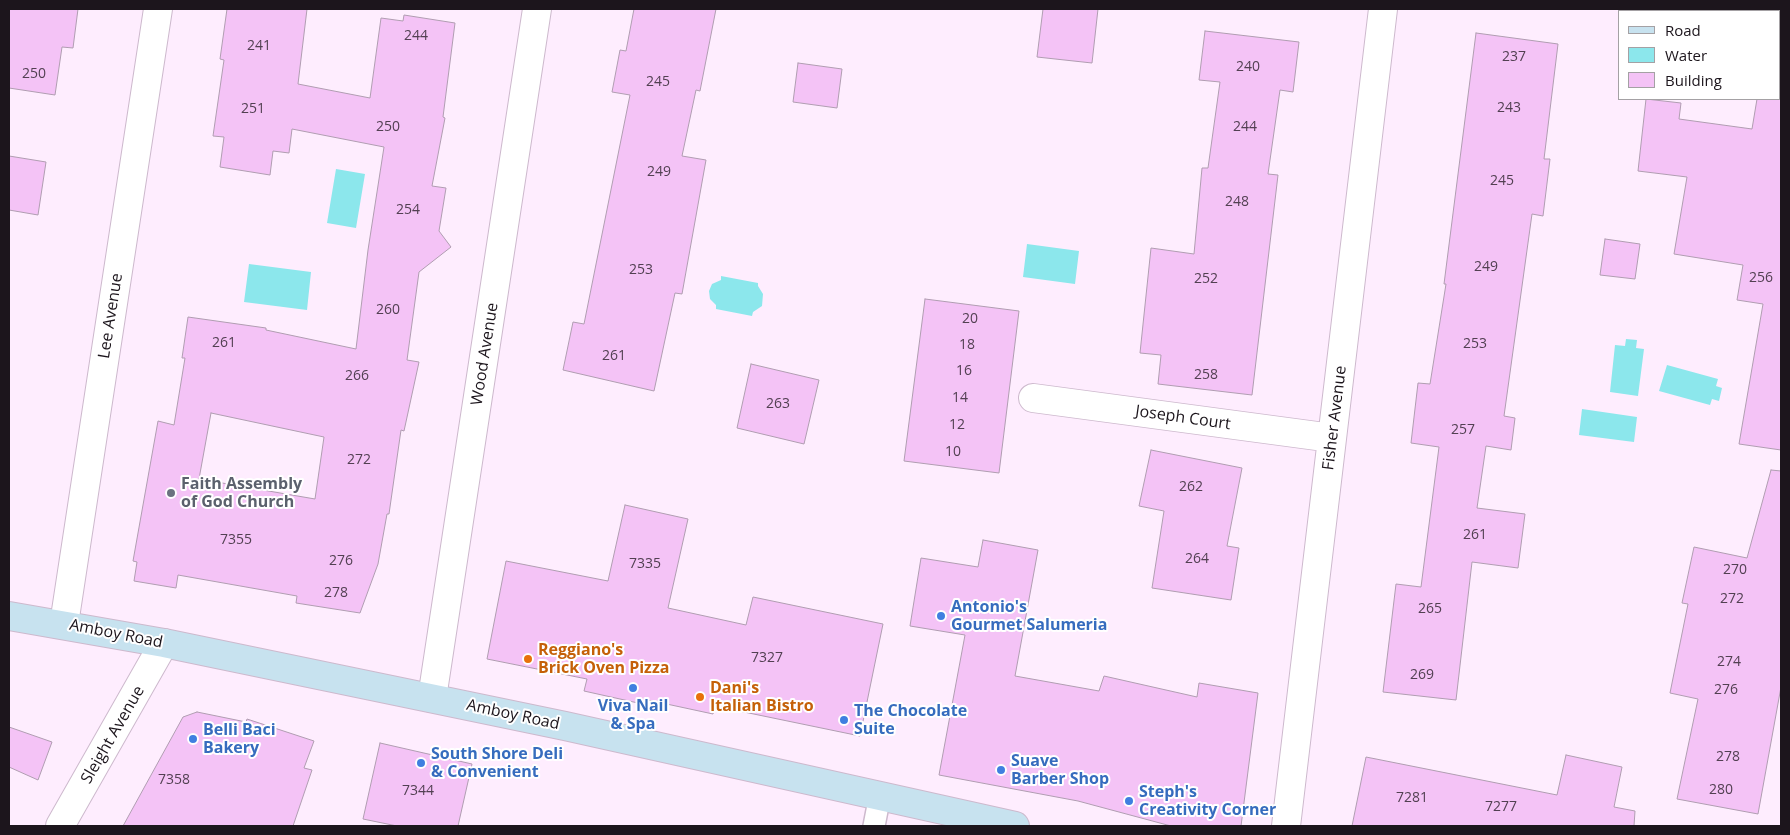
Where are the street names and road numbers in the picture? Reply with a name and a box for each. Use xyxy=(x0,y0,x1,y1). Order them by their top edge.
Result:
street label: Lee Avenue xyxy=(95,272,127,360)
street label: Wood Avenue xyxy=(467,301,503,407)
street label: Fisher Avenue xyxy=(1319,365,1351,471)
street label: Joseph Court xyxy=(1134,402,1232,434)
street label: Amboy Road xyxy=(68,616,164,652)
street label: Sleight Avenue xyxy=(77,683,149,787)
street label: Amboy Road xyxy=(465,696,561,734)

